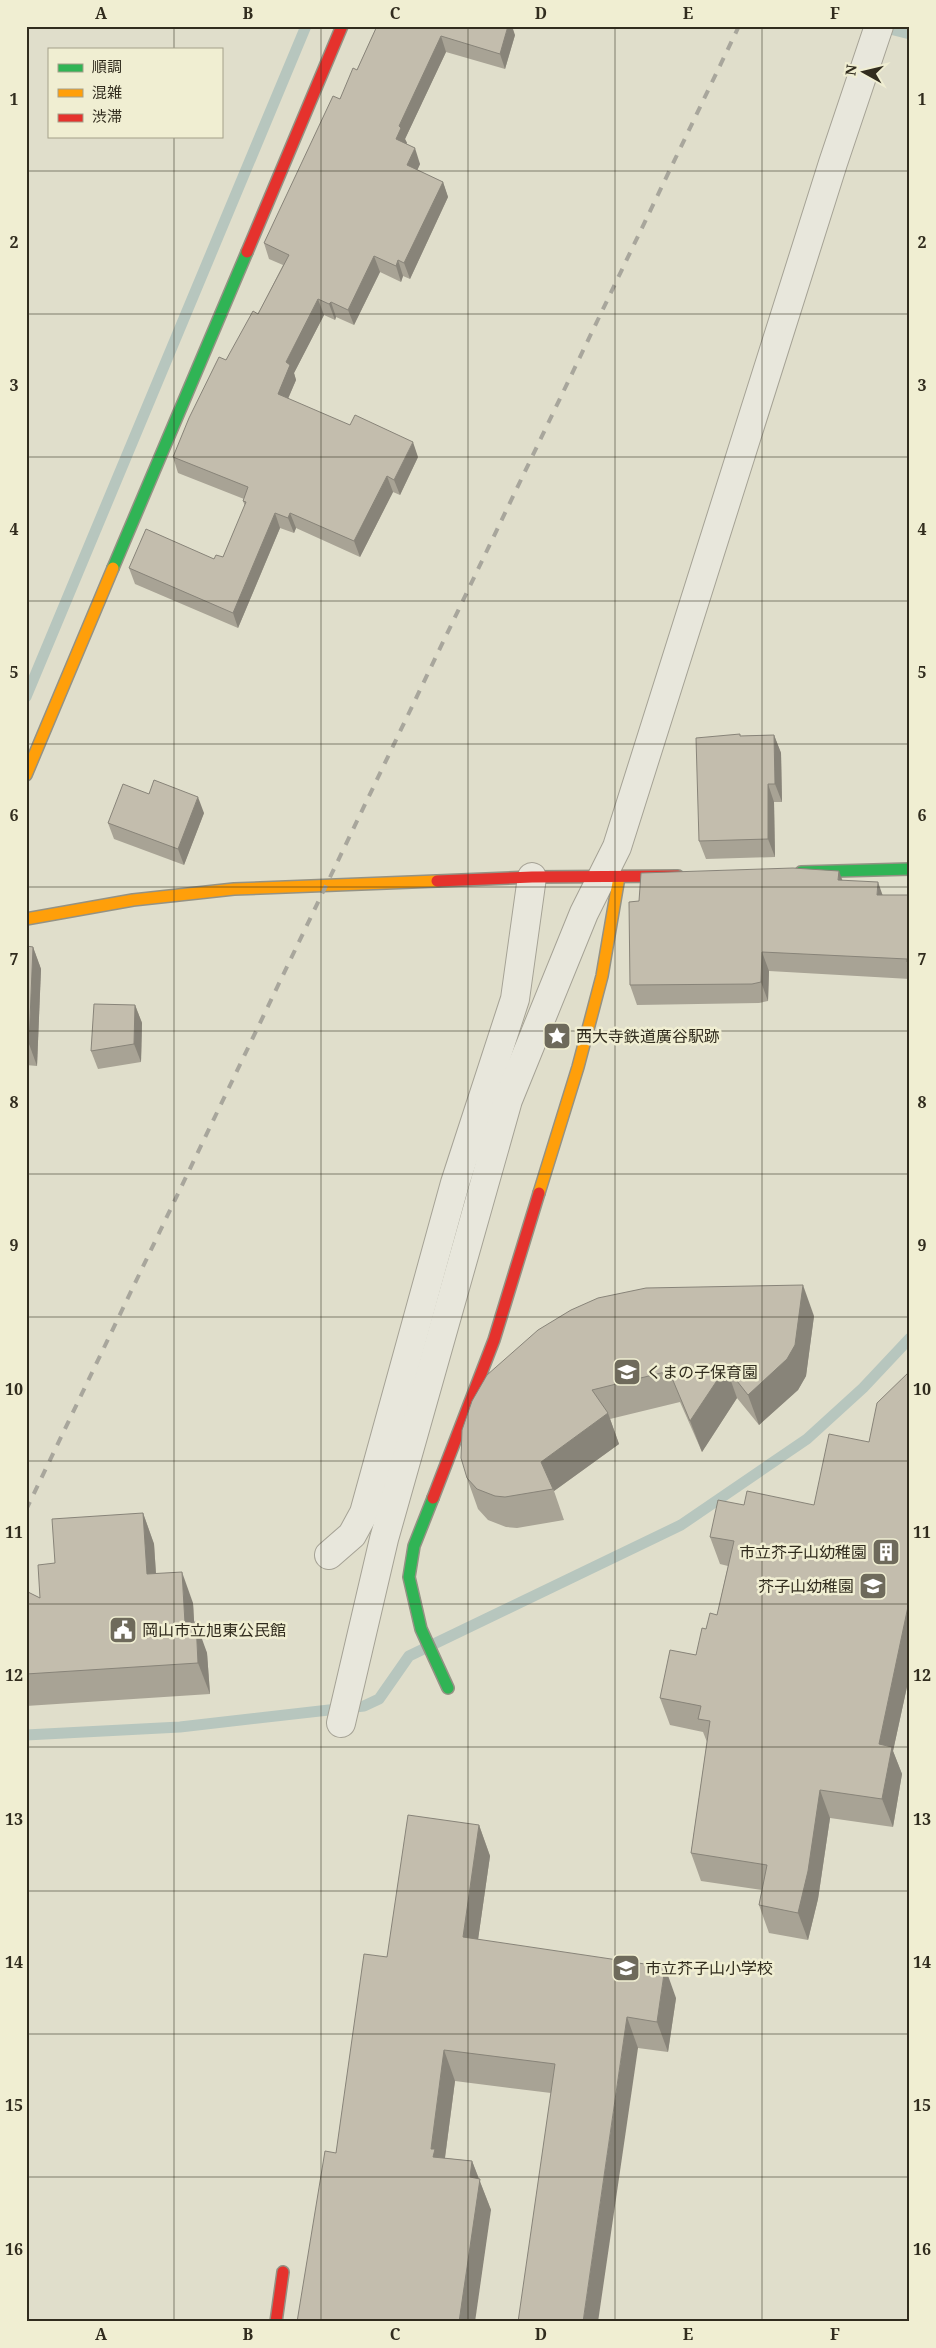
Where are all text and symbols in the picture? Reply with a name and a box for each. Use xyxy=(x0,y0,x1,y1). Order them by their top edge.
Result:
text: A xyxy=(95,2,108,24)
text: B xyxy=(243,2,254,24)
text: C xyxy=(390,2,401,24)
text: D xyxy=(535,2,547,24)
text: E xyxy=(683,2,693,24)
text: F xyxy=(830,2,840,24)
legend xyxy=(48,48,222,138)
north arrow xyxy=(838,48,888,98)
text: 順調 xyxy=(92,56,122,76)
text: N xyxy=(840,63,861,77)
text: 混雑 xyxy=(92,82,122,102)
text: 1 xyxy=(9,88,19,110)
text: 1 xyxy=(917,88,927,110)
text: 渋滞 xyxy=(92,106,122,126)
text: 2 xyxy=(9,231,19,253)
text: 2 xyxy=(917,231,927,253)
text: 3 xyxy=(9,374,19,396)
text: 3 xyxy=(917,374,927,396)
text: 4 xyxy=(9,518,19,540)
text: 4 xyxy=(917,518,927,540)
text: 5 xyxy=(9,661,19,683)
text: 5 xyxy=(917,661,927,683)
text: 6 xyxy=(9,804,19,826)
text: 6 xyxy=(917,804,927,826)
text: 7 xyxy=(9,948,19,970)
text: 7 xyxy=(917,948,927,970)
place icon: 西大寺鉄道廣谷駅跡 xyxy=(542,1021,572,1051)
place label: 西大寺鉄道廣谷駅跡 xyxy=(576,1025,720,1047)
text: 8 xyxy=(9,1091,19,1113)
text: 8 xyxy=(917,1091,927,1113)
text: 9 xyxy=(9,1234,19,1256)
text: 9 xyxy=(917,1234,927,1256)
school or university icon: くまの子保育園 xyxy=(612,1357,642,1387)
place label: くまの子保育園 xyxy=(646,1361,758,1383)
text: 10 xyxy=(5,1378,23,1400)
text: 10 xyxy=(913,1378,931,1400)
text: 11 xyxy=(5,1521,23,1543)
text: 11 xyxy=(913,1521,931,1543)
building icon: 市立芥子山幼稚園 xyxy=(871,1537,901,1567)
place label: 市立芥子山幼稚園 xyxy=(739,1541,867,1563)
school or university icon: 芥子山幼稚園 xyxy=(858,1571,888,1601)
place label: 芥子山幼稚園 xyxy=(758,1575,854,1597)
public building icon: 岡山市立旭東公民館 xyxy=(108,1615,138,1645)
place label: 岡山市立旭東公民館 xyxy=(142,1619,286,1641)
text: 12 xyxy=(5,1664,23,1686)
text: 12 xyxy=(913,1664,931,1686)
text: 13 xyxy=(5,1808,23,1830)
text: 13 xyxy=(913,1808,931,1830)
text: 14 xyxy=(5,1951,23,1973)
text: 14 xyxy=(913,1951,931,1973)
school or university icon: 市立芥子山小学校 xyxy=(611,1953,641,1983)
place label: 市立芥子山小学校 xyxy=(645,1957,773,1979)
text: 15 xyxy=(5,2094,23,2116)
text: 15 xyxy=(913,2094,931,2116)
text: 16 xyxy=(5,2238,23,2260)
text: 16 xyxy=(913,2238,931,2260)
text: A xyxy=(95,2323,108,2345)
text: B xyxy=(243,2323,254,2345)
text: C xyxy=(390,2323,401,2345)
text: D xyxy=(535,2323,547,2345)
text: E xyxy=(683,2323,693,2345)
text: F xyxy=(830,2323,840,2345)

